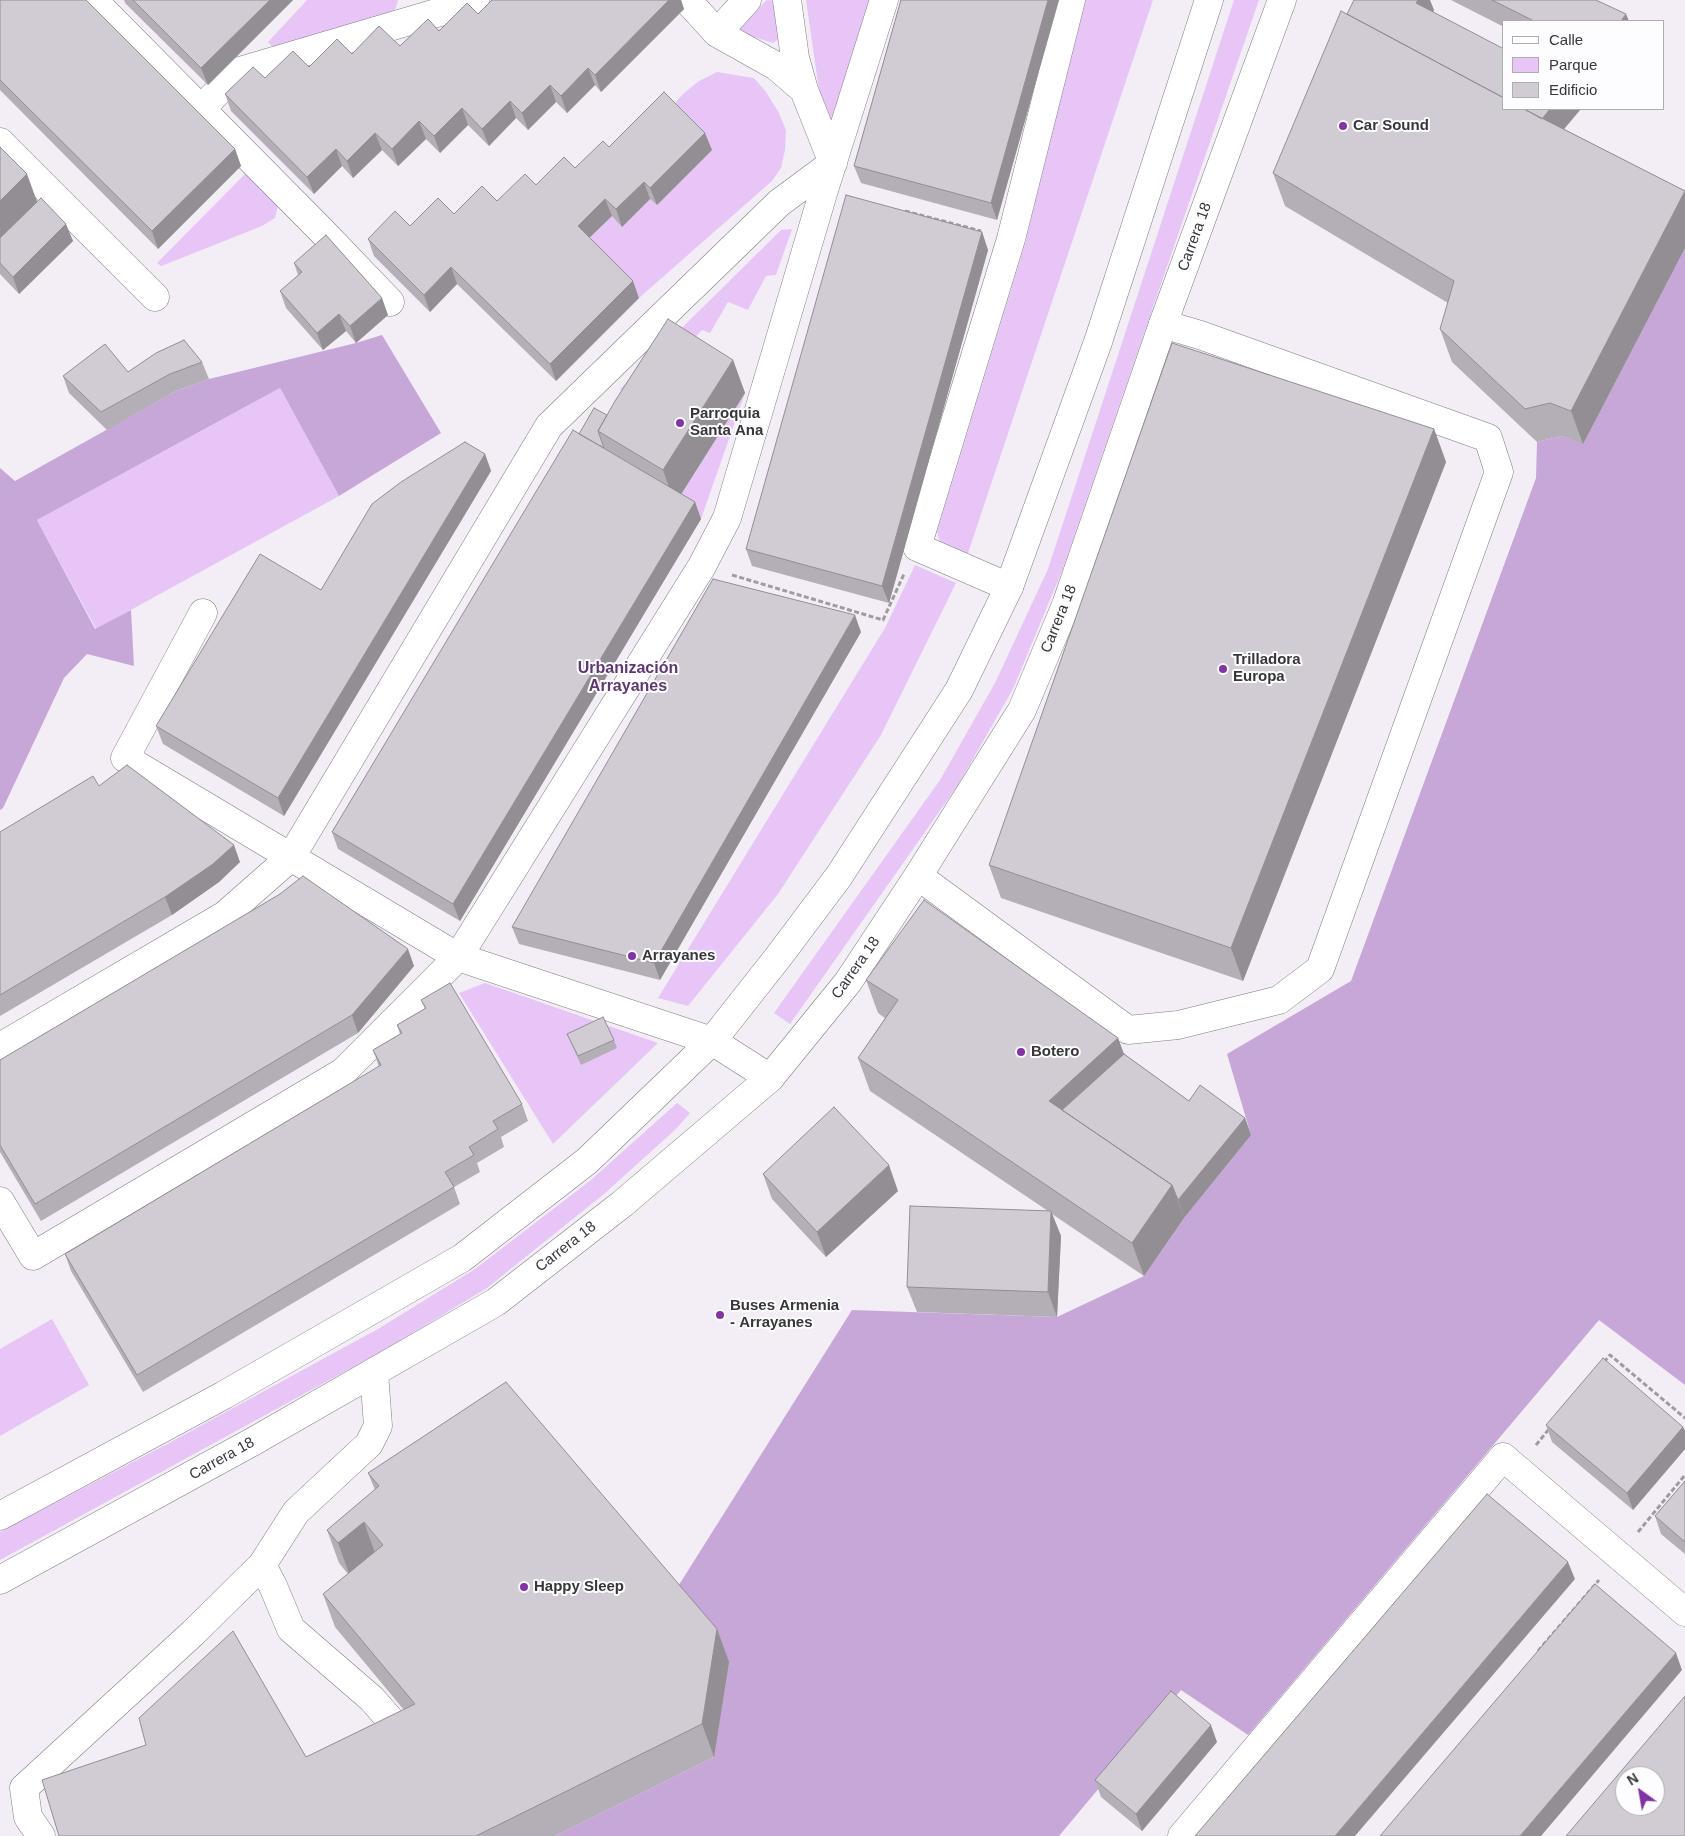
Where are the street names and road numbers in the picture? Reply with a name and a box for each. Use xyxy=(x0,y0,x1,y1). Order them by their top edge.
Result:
street label: Carrera 18 xyxy=(1174,200,1216,274)
street label: Carrera 18 xyxy=(1037,582,1081,656)
street label: Carrera 18 xyxy=(828,933,884,1003)
street label: Carrera 18 xyxy=(532,1218,600,1276)
street label: Carrera 18 xyxy=(186,1434,258,1484)

